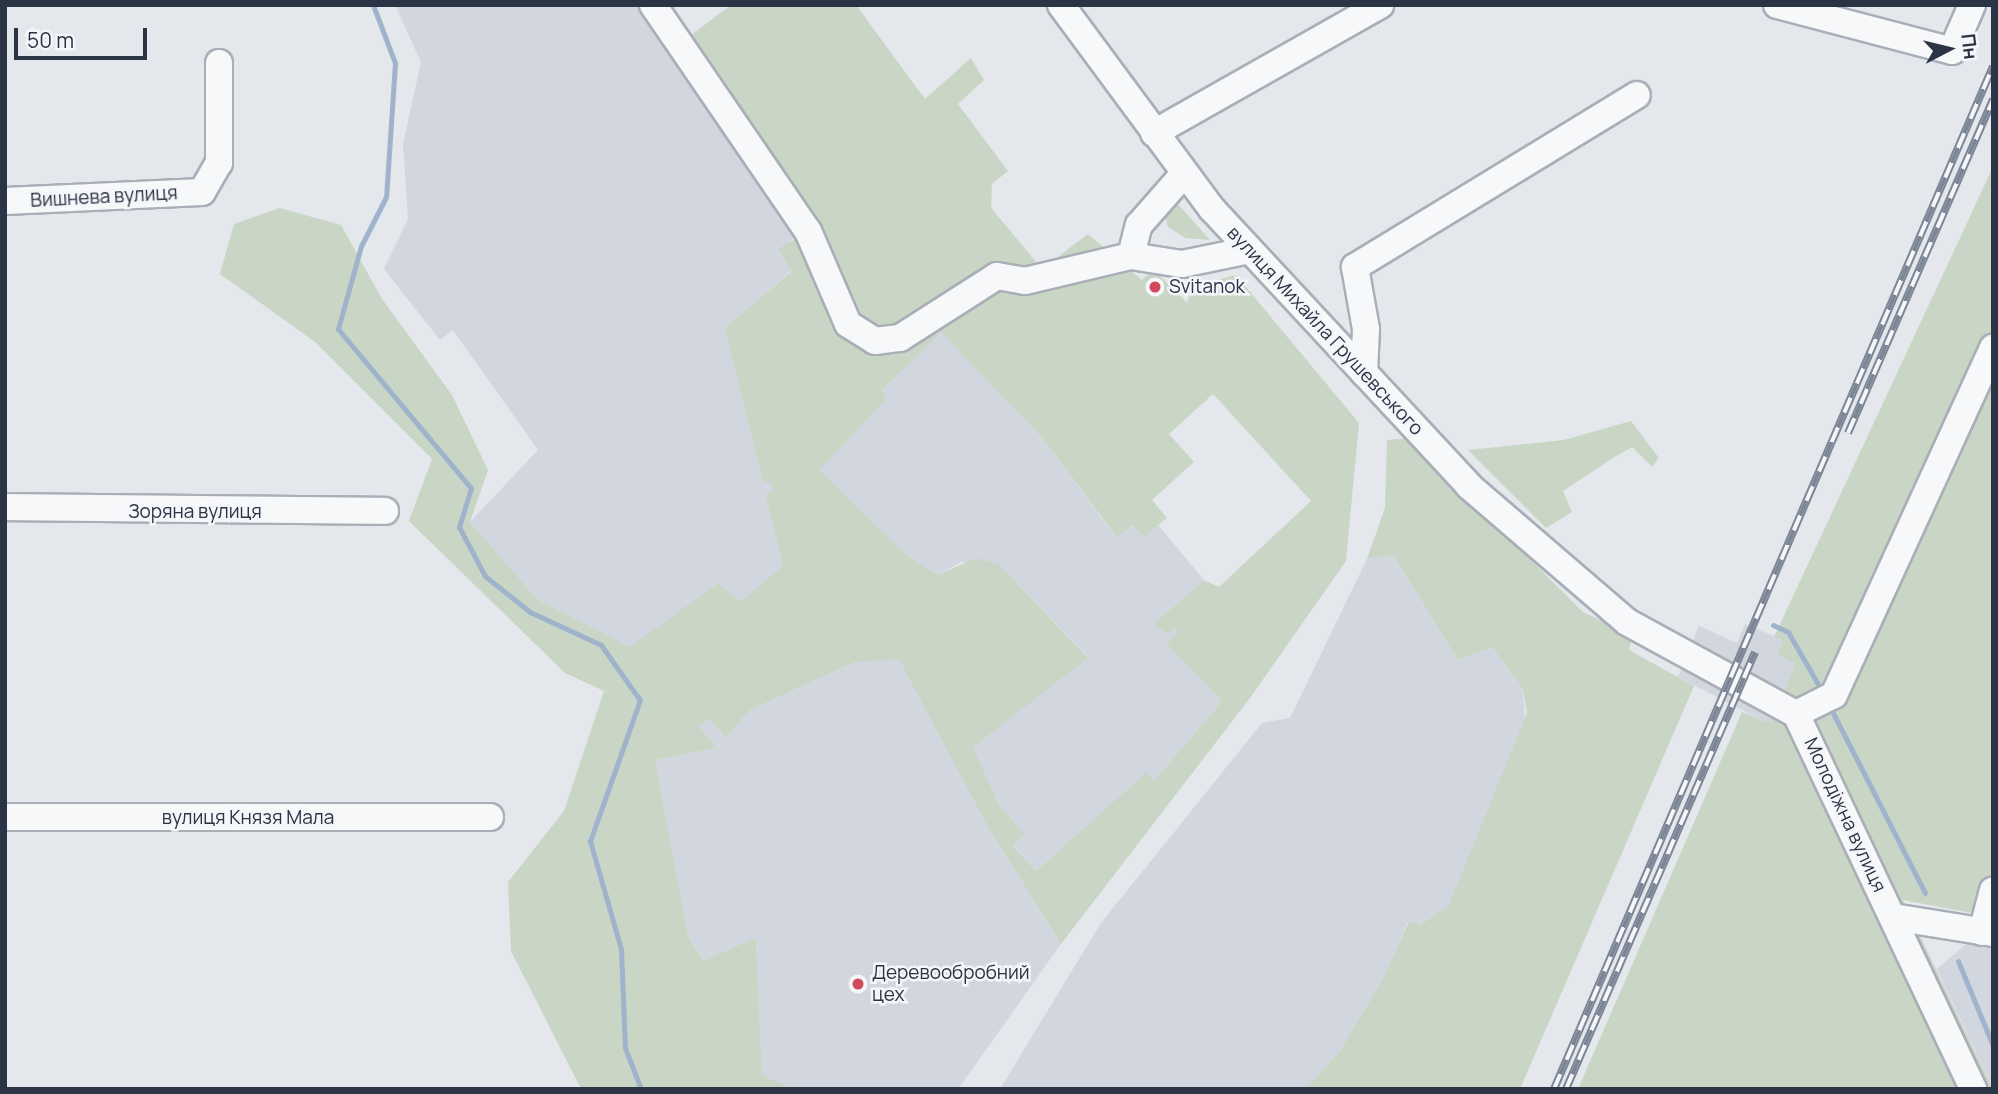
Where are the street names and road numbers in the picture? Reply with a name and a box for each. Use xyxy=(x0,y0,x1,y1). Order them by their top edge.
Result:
street label: Вишнева вулиця xyxy=(30,182,178,212)
street label: вулиця Михайла Грушевського xyxy=(1222,222,1428,440)
street label: Зоряна вулиця xyxy=(128,501,262,523)
street label: Молодіжна вулиця xyxy=(1799,734,1891,896)
street label: вулиця Князя Мала xyxy=(162,807,334,829)

